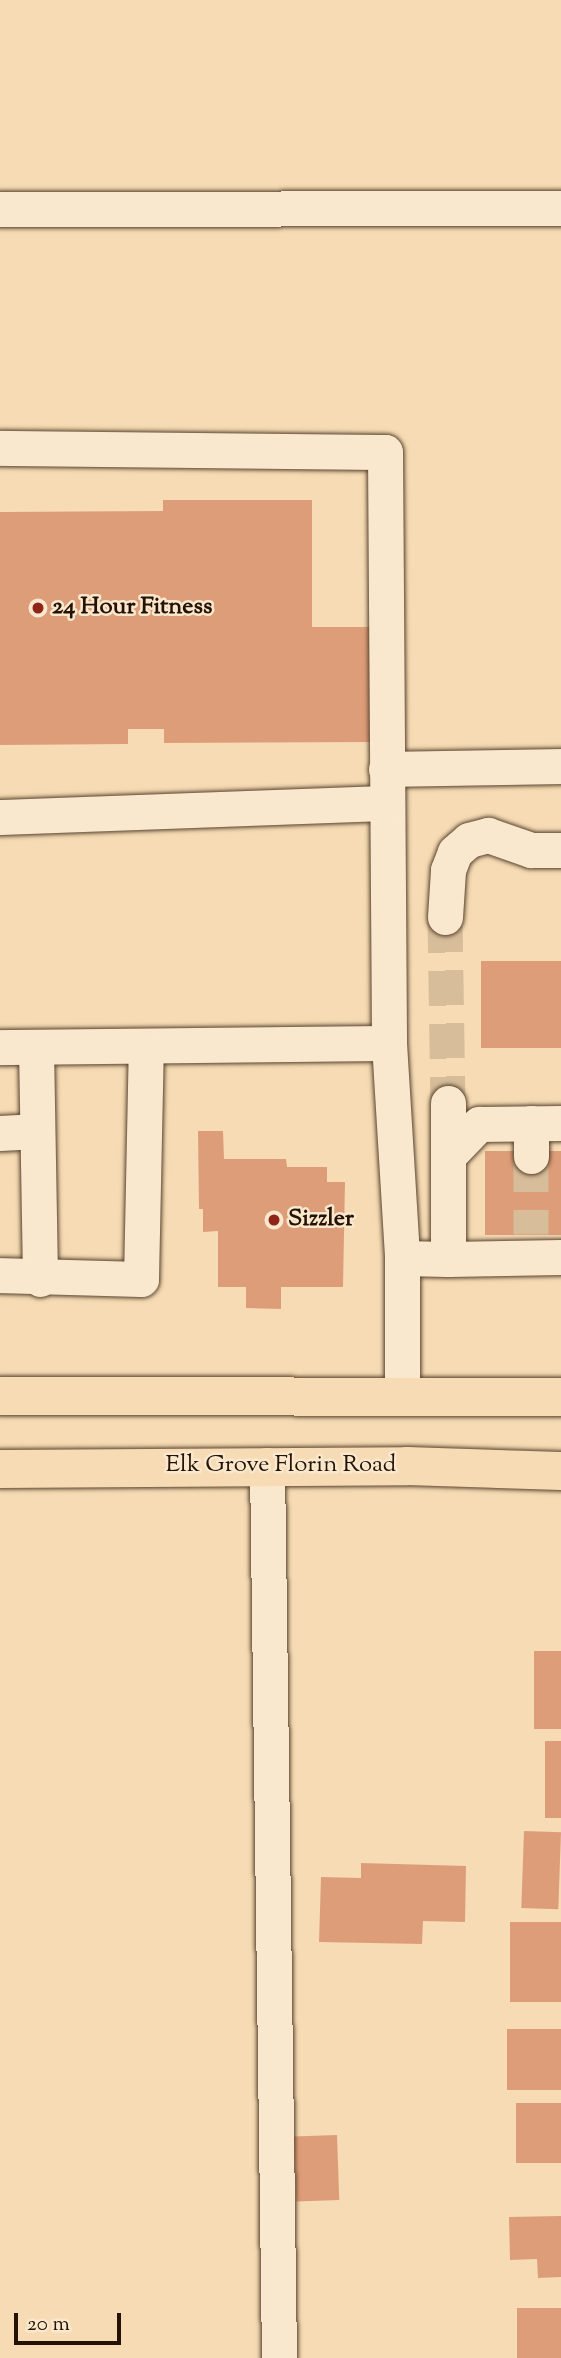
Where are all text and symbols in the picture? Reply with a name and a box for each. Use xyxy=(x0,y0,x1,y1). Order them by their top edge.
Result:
place label: 24 Hour Fitness xyxy=(52,594,212,622)
marker: 24 Hour Fitness xyxy=(30,600,46,616)
place label: Sizzler xyxy=(288,1206,354,1234)
marker: Sizzler xyxy=(266,1212,282,1228)
street label: Elk Grove Florin Road xyxy=(166,1452,396,1480)
scale bar xyxy=(18,2298,124,2342)
text: 20 m xyxy=(27,2310,70,2340)

